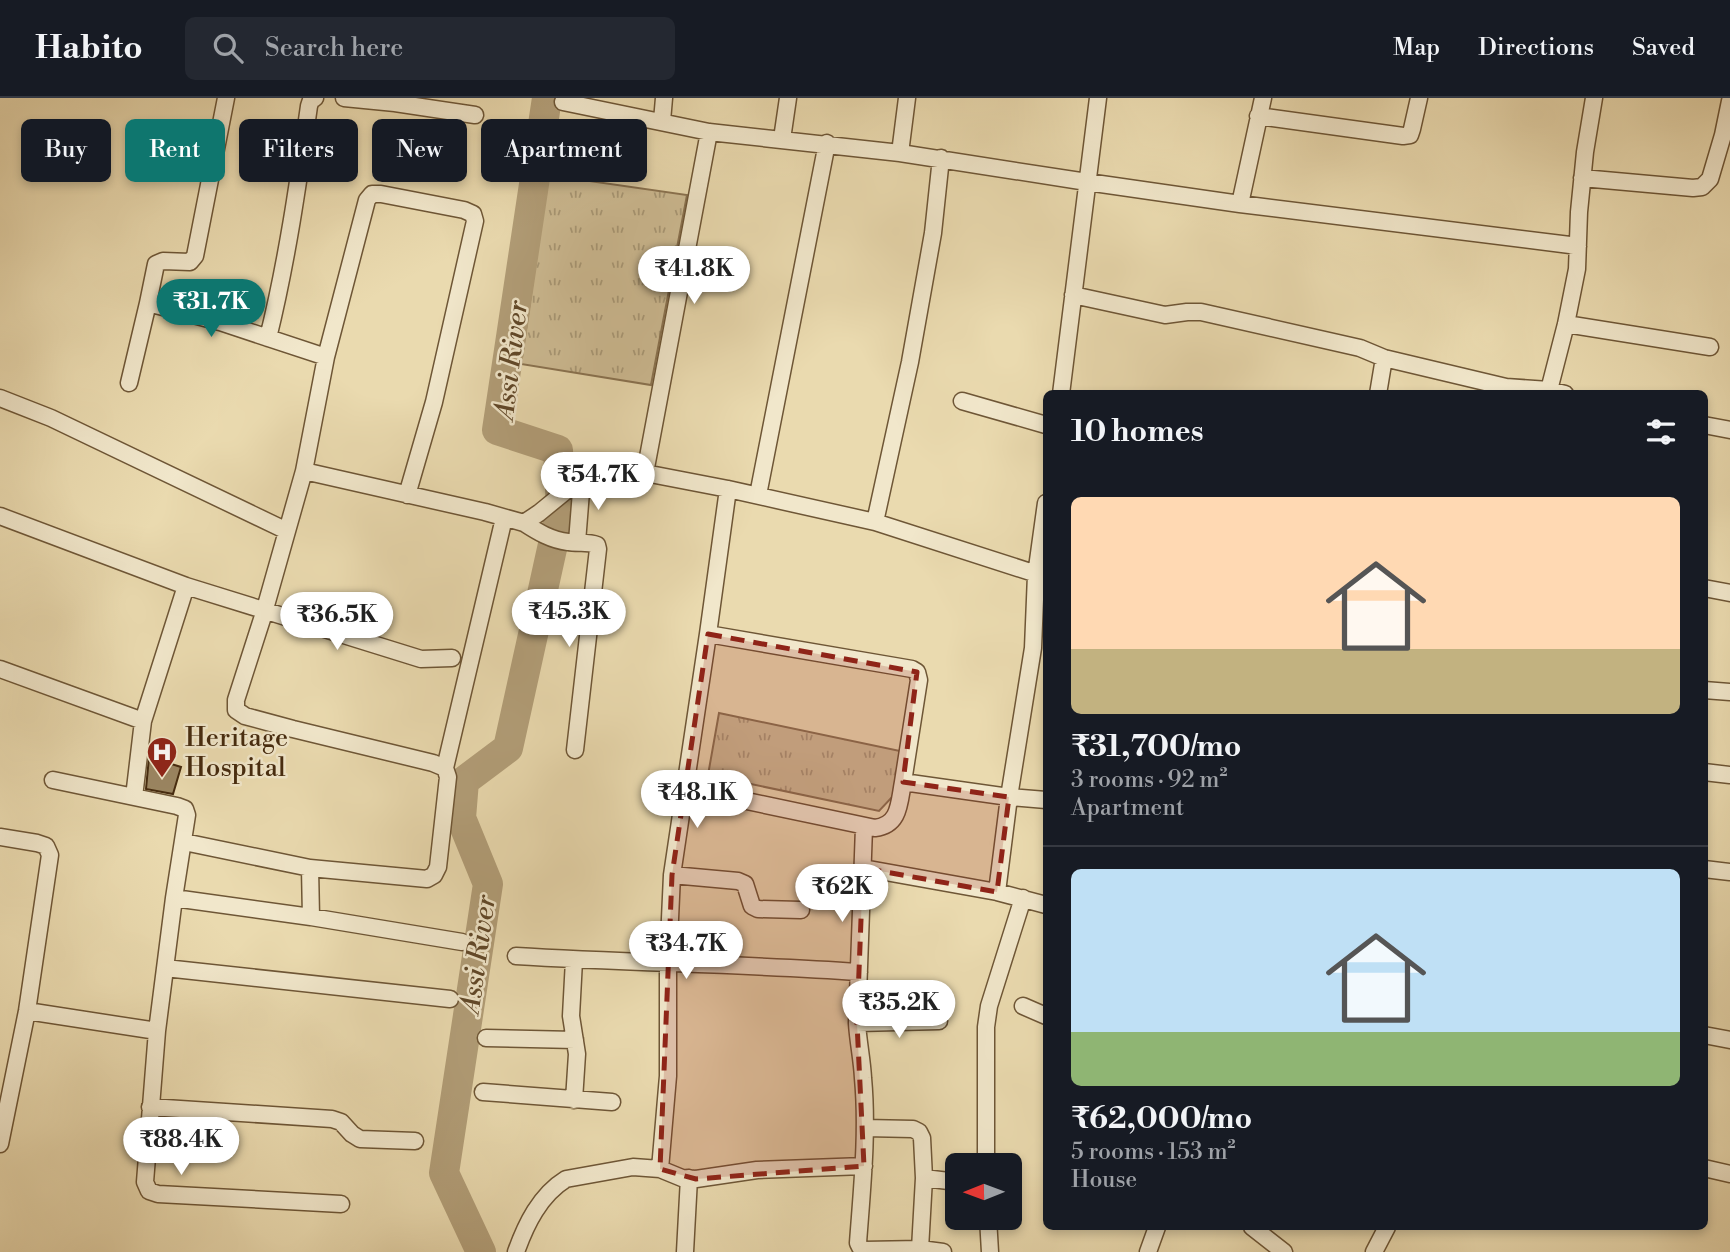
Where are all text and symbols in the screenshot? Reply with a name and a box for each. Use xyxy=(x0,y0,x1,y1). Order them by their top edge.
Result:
search box xyxy=(185,17,675,80)
text: Habito xyxy=(35,28,143,69)
icon: search xyxy=(209,29,247,67)
text: Search here xyxy=(265,32,404,64)
text: Map xyxy=(1393,33,1440,63)
text: Directions xyxy=(1478,33,1594,63)
text: Saved xyxy=(1632,33,1695,63)
chip: Buy xyxy=(21,119,111,182)
chip: Rent xyxy=(125,119,225,182)
chip: Filters xyxy=(239,119,358,182)
chip: New xyxy=(372,119,467,182)
chip: Apartment xyxy=(481,119,647,182)
pin: ₹41.8K xyxy=(637,246,751,306)
text: ₹41.8K xyxy=(654,255,734,283)
pin: ₹31.7K xyxy=(154,280,268,339)
text: ₹31.7K xyxy=(173,288,249,316)
water label: Assi River xyxy=(486,298,536,424)
text: 10 homes xyxy=(1071,413,1204,451)
icon: filters xyxy=(1642,413,1680,451)
pin: ₹54.7K xyxy=(541,452,655,512)
text: ₹54.7K xyxy=(557,461,639,489)
icon: home xyxy=(1313,543,1439,669)
pin: ₹45.3K xyxy=(512,589,626,649)
pin: ₹36.5K xyxy=(280,592,394,652)
text: ₹45.3K xyxy=(528,598,610,626)
text: ₹36.5K xyxy=(296,601,378,629)
place label: Heritage Hospital xyxy=(185,722,288,784)
text: ₹31,700/mo xyxy=(1071,728,1242,766)
hospital icon: Heritage Hospital xyxy=(145,735,179,779)
text: 3 rooms · 92 m² xyxy=(1071,766,1227,794)
pin: ₹48.1K xyxy=(640,770,754,830)
text: ₹48.1K xyxy=(657,779,737,807)
text: Apartment xyxy=(1071,794,1184,822)
pin: ₹62K xyxy=(801,864,883,924)
text: ₹62K xyxy=(811,873,873,901)
water label: Assi River xyxy=(452,892,504,1019)
icon: home xyxy=(1313,915,1439,1041)
pin: ₹34.7K xyxy=(629,922,743,981)
text: ₹34.7K xyxy=(645,930,727,958)
pin: ₹35.2K xyxy=(842,981,956,1040)
text: ₹35.2K xyxy=(858,989,940,1017)
text: ₹62,000/mo xyxy=(1071,1100,1252,1138)
pin: ₹88.4K xyxy=(124,1118,238,1177)
text: ₹88.4K xyxy=(139,1126,223,1154)
text: 5 rooms · 153 m² xyxy=(1071,1138,1236,1166)
north arrow xyxy=(945,1153,1022,1230)
map controls xyxy=(945,1153,1022,1230)
text: House xyxy=(1071,1166,1137,1194)

